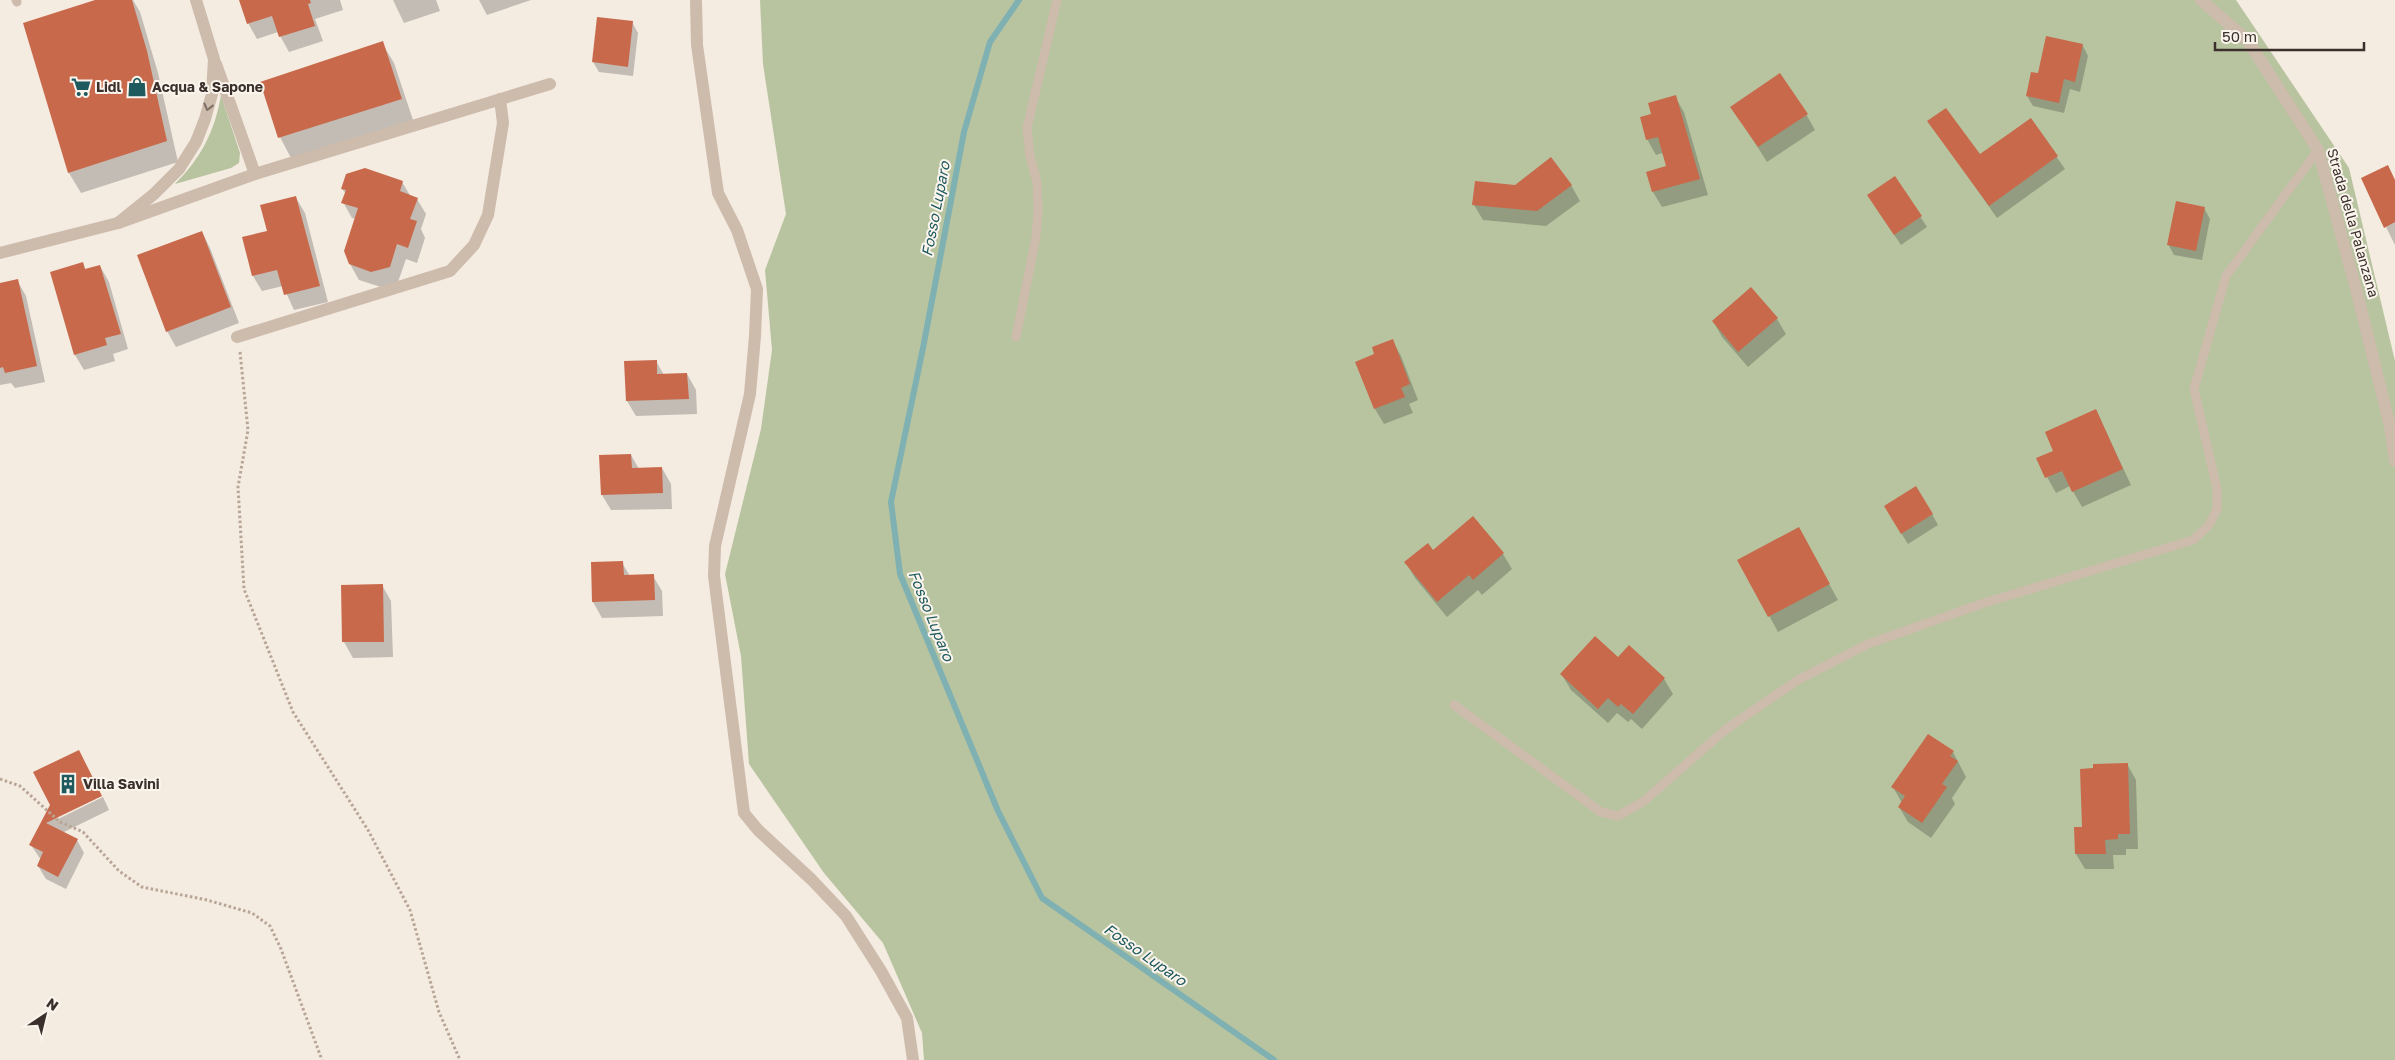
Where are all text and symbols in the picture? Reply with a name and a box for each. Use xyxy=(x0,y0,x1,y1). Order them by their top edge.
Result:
scale bar xyxy=(2215,20,2364,52)
text: 50 m xyxy=(2222,27,2257,45)
supermarket icon: Lidl xyxy=(70,76,92,98)
shop icon: Acqua & Sapone xyxy=(126,76,148,98)
place label: Lidl xyxy=(96,78,121,95)
place label: Acqua & Sapone xyxy=(152,78,263,95)
one-way arrow xyxy=(203,103,214,112)
street label: Strada della Palanzana xyxy=(2324,146,2383,299)
water label: Fosso Luparo xyxy=(917,159,953,258)
water label: Fosso Luparo xyxy=(906,568,959,664)
building icon: Villa Savini xyxy=(57,773,79,795)
place label: Villa Savini xyxy=(83,775,160,792)
water label: Fosso Luparo xyxy=(1101,919,1191,990)
north arrow xyxy=(20,990,70,1040)
text: N xyxy=(44,994,62,1014)

